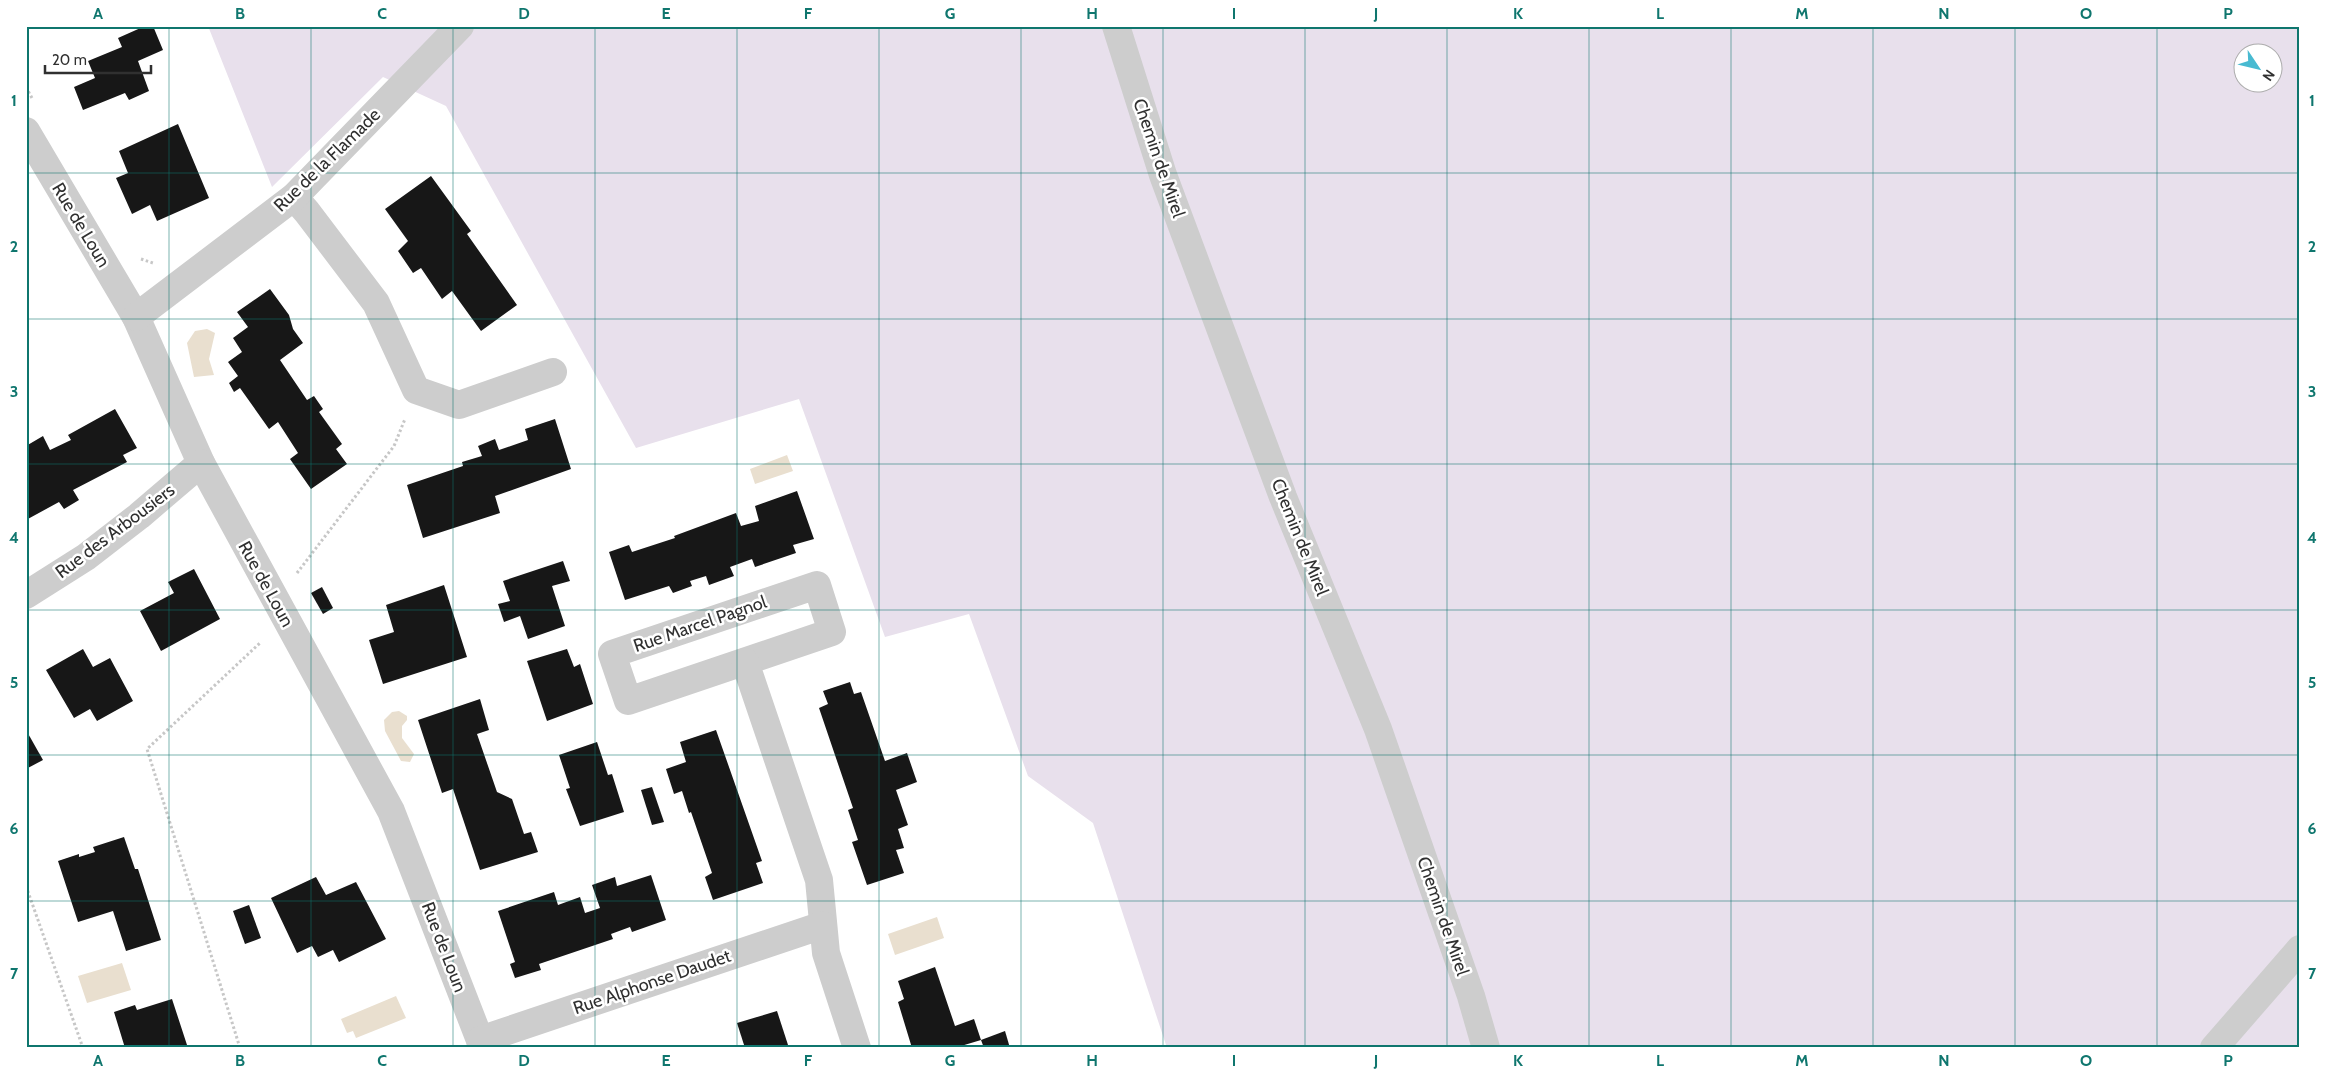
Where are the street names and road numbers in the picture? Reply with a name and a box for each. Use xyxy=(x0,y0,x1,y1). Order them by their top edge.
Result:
street label: Chemin de Mirel xyxy=(1128,96,1190,221)
street label: Rue de la Flamade xyxy=(269,104,385,216)
street label: Rue de Loun xyxy=(47,179,115,271)
street label: Chemin de Mirel xyxy=(1267,475,1334,599)
street label: Rue des Arbousiers xyxy=(51,479,179,583)
street label: Rue de Loun xyxy=(233,537,299,631)
street label: Rue Marcel Pagnol xyxy=(631,591,770,657)
street label: Chemin de Mirel xyxy=(1412,854,1474,979)
street label: Rue de Loun xyxy=(417,899,471,995)
street label: Rue Alphonse Daudet xyxy=(570,945,734,1019)

